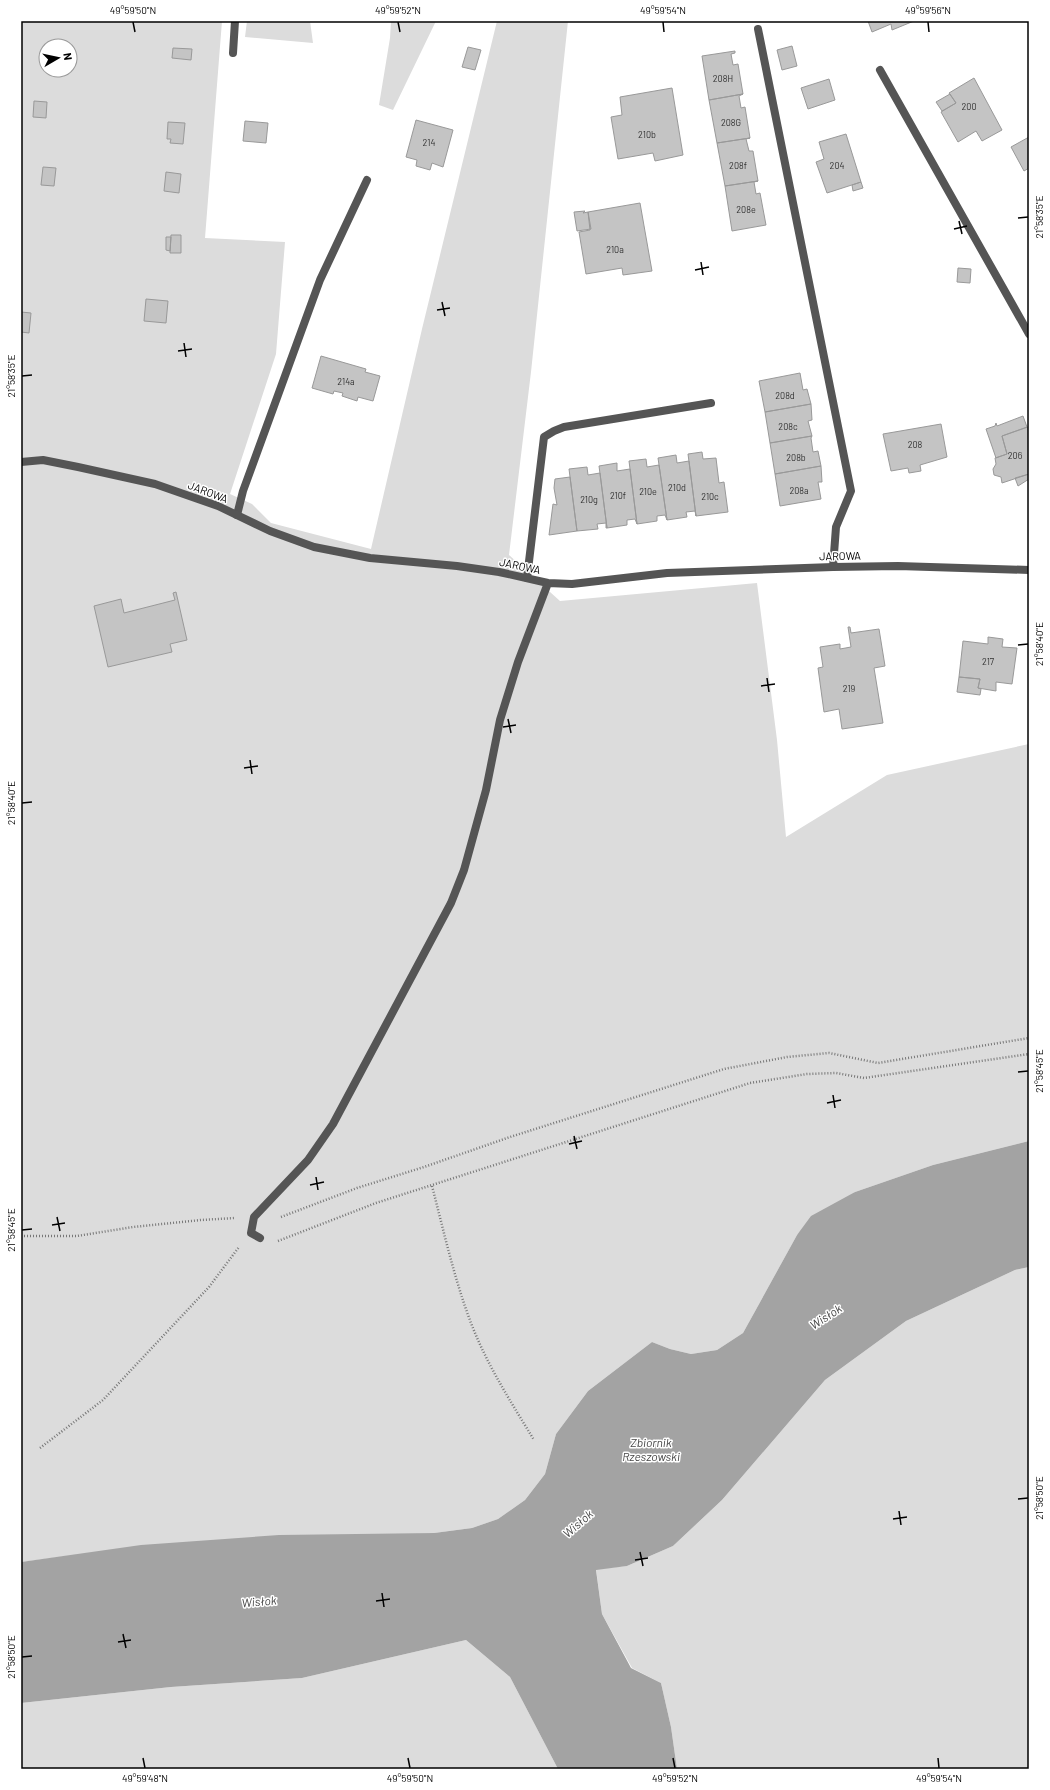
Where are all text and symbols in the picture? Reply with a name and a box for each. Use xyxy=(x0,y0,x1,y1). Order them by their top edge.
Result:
text: 49°59'50"N xyxy=(110,4,156,16)
text: 49°59'52"N xyxy=(375,4,421,16)
text: 49°59'54"N xyxy=(640,4,686,16)
text: 49°59'56"N xyxy=(905,4,951,16)
north arrow xyxy=(38,38,78,78)
text: N xyxy=(61,52,75,61)
house number: 208H xyxy=(713,73,733,84)
house number: 200 xyxy=(962,101,977,112)
house number: 208G xyxy=(721,117,741,128)
house number: 210b xyxy=(638,129,656,140)
house number: 214 xyxy=(423,137,435,148)
house number: 208f xyxy=(729,160,747,171)
house number: 204 xyxy=(830,160,844,171)
text: 21°58'35"E xyxy=(1033,195,1045,239)
house number: 208e xyxy=(736,204,756,215)
house number: 210a xyxy=(606,244,624,255)
text: 21°58'35"E xyxy=(5,354,17,398)
house number: 214a xyxy=(337,376,355,387)
house number: 208d xyxy=(775,390,795,401)
house number: 208c xyxy=(778,421,798,432)
house number: 208 xyxy=(908,439,923,450)
house number: 206 xyxy=(1008,450,1023,461)
house number: 208b xyxy=(786,452,806,463)
street label: JAROWA xyxy=(186,478,230,505)
house number: 210d xyxy=(668,482,686,493)
house number: 208a xyxy=(789,485,809,496)
house number: 210e xyxy=(639,486,657,497)
house number: 210f xyxy=(610,490,626,501)
house number: 210c xyxy=(701,491,719,502)
house number: 210g xyxy=(580,494,598,505)
street label: JAROWA xyxy=(819,549,861,562)
street label: JAROWA xyxy=(498,555,542,576)
text: 21°58'40"E xyxy=(1033,622,1045,666)
house number: 217 xyxy=(982,656,995,667)
house number: 219 xyxy=(843,683,856,694)
text: 21°58'40"E xyxy=(5,781,17,825)
text: 21°58'45"E xyxy=(1033,1049,1045,1093)
text: 21°58'45"E xyxy=(5,1208,17,1252)
water label: Wisłok xyxy=(807,1301,844,1332)
water label: Zbiornik Rzeszowski xyxy=(622,1435,680,1463)
text: 21°58'50"E xyxy=(1033,1476,1045,1520)
water label: Wisłok xyxy=(560,1506,595,1540)
water label: Wisłok xyxy=(241,1592,277,1610)
text: 21°58'50"E xyxy=(5,1635,17,1679)
text: 49°59'48"N xyxy=(122,1772,168,1784)
text: 49°59'50"N xyxy=(387,1772,433,1784)
text: 49°59'52"N xyxy=(652,1772,698,1784)
text: 49°59'54"N xyxy=(916,1772,962,1784)

